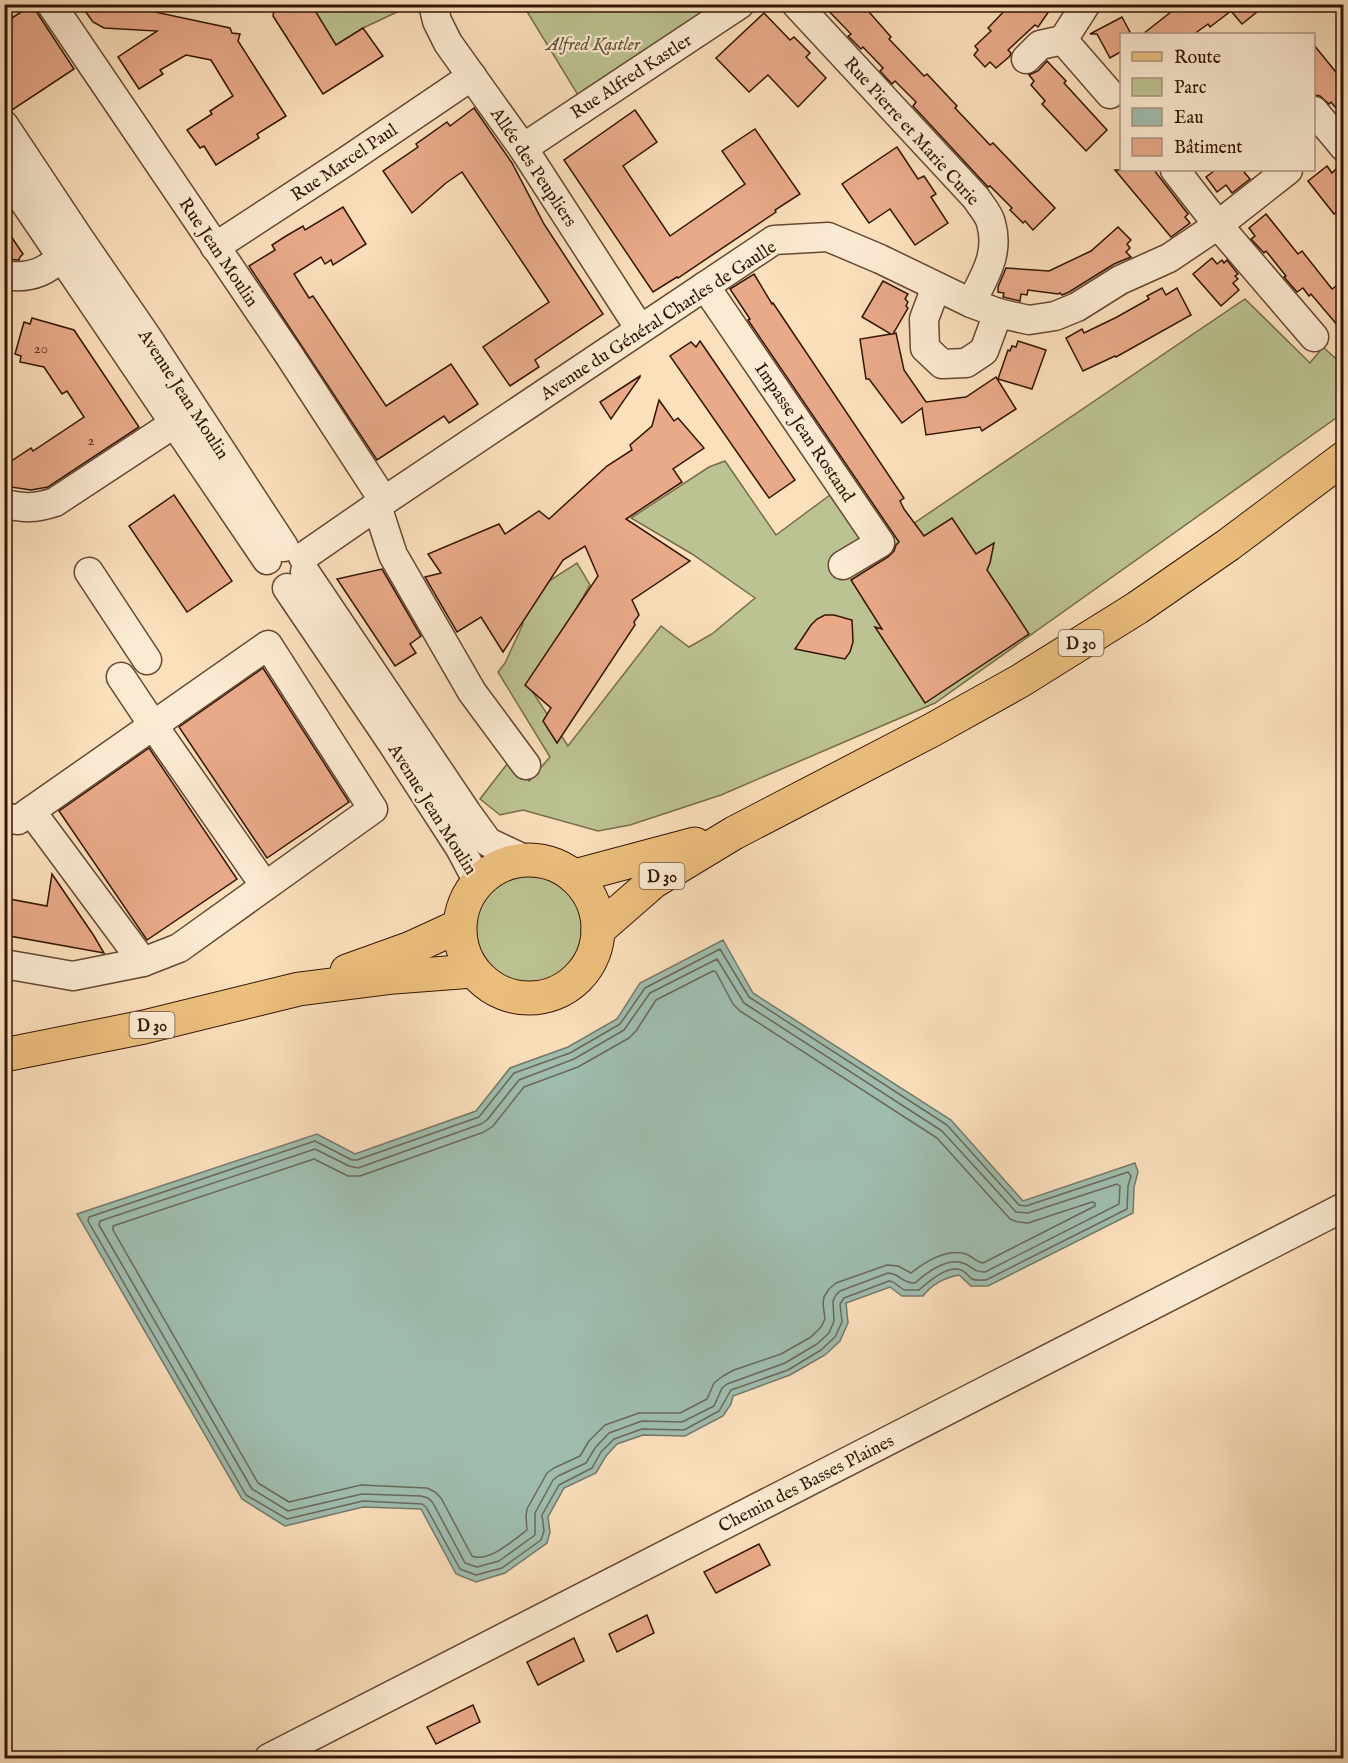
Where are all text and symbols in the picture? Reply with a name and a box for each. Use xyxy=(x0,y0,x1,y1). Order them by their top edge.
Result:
street label: Rue Alfred Kastler xyxy=(567,29,697,125)
legend xyxy=(1120,33,1315,171)
park label: Alfred Kastler xyxy=(544,34,641,57)
text: Route xyxy=(1174,47,1221,70)
street label: Rue Pierre et Marie Curie xyxy=(838,53,984,211)
text: Parc xyxy=(1174,77,1207,100)
street label: Allée des Peupliers xyxy=(484,103,581,232)
text: Eau xyxy=(1174,107,1204,130)
street label: Rue Marcel Paul xyxy=(287,119,403,207)
text: Bâtiment xyxy=(1174,137,1243,160)
street label: Rue Jean Moulin xyxy=(173,194,263,312)
street label: Avenue du Général Charles de Gaulle xyxy=(536,236,781,407)
street label: Avenue Jean Moulin xyxy=(132,325,234,465)
house number: 20 xyxy=(34,339,48,358)
street label: Impasse Jean Rostand xyxy=(749,359,859,507)
house number: 2 xyxy=(87,431,95,450)
road number: D 30 xyxy=(1058,630,1104,656)
street label: Avenue Jean Moulin xyxy=(382,739,482,880)
road number: D 30 xyxy=(640,863,684,889)
road number: D 30 xyxy=(130,1012,174,1038)
street label: Chemin des Basses Plaines xyxy=(715,1430,898,1539)

